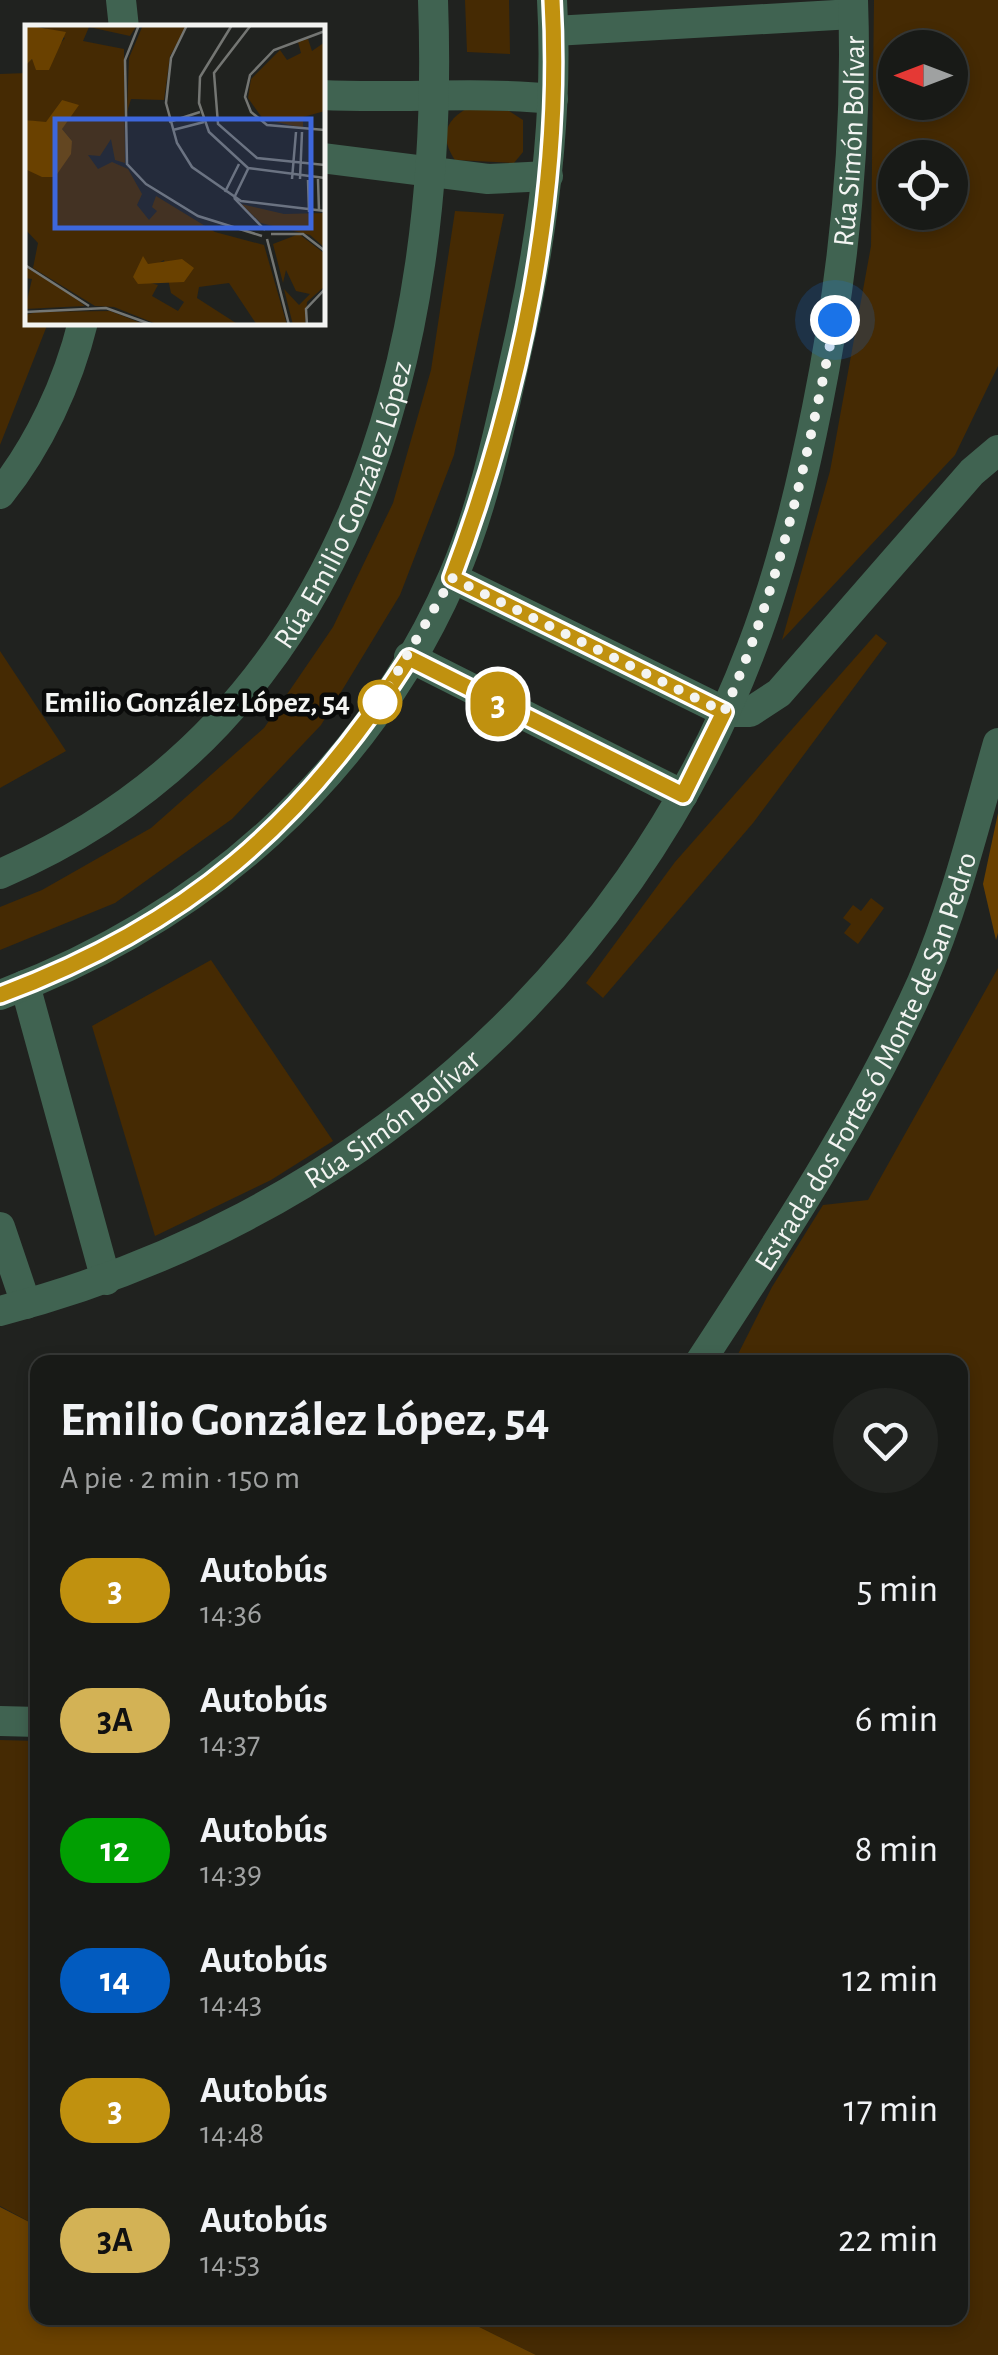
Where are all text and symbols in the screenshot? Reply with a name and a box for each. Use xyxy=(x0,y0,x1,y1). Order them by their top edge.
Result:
inset map xyxy=(25,25,325,325)
north arrow xyxy=(878,30,968,120)
map controls xyxy=(878,30,968,230)
street label: Rúa Simón Bolívar xyxy=(829,35,870,248)
button: locate xyxy=(878,140,968,230)
your location xyxy=(810,295,860,345)
street label: Rúa Emilio González López xyxy=(269,358,417,654)
line badge: 3 xyxy=(466,672,530,736)
marker: Emilio González López, 54 xyxy=(359,681,401,723)
text: 3 xyxy=(490,687,506,722)
place label: Emilio González López, 54 xyxy=(44,688,350,718)
street label: Estrada dos Fortes ó Monte de San Pedro xyxy=(750,849,982,1276)
street label: Rúa Simón Bolívar xyxy=(300,1044,487,1195)
button: heart xyxy=(833,1388,938,1493)
text: Emilio González López, 54 xyxy=(60,1397,550,1445)
text: A pie · 2 min · 150 m xyxy=(60,1462,300,1494)
text: Autobús xyxy=(200,1552,328,1590)
text: 5 min xyxy=(857,1571,938,1609)
text: 3 xyxy=(107,1573,123,1608)
text: 14:36 xyxy=(200,1597,262,1629)
text: Autobús xyxy=(200,1682,328,1720)
text: 6 min xyxy=(855,1701,938,1739)
text: 3A xyxy=(97,1703,133,1738)
text: 14:37 xyxy=(200,1727,260,1759)
text: Autobús xyxy=(200,1812,328,1850)
text: 8 min xyxy=(855,1831,938,1869)
text: 12 xyxy=(100,1833,130,1868)
text: 14:39 xyxy=(200,1857,262,1889)
text: Autobús xyxy=(200,1942,328,1980)
text: 12 min xyxy=(842,1961,938,1999)
text: 14 xyxy=(100,1963,130,1998)
text: 14:43 xyxy=(200,1987,262,2019)
text: Autobús xyxy=(200,2072,328,2110)
text: 17 min xyxy=(844,2091,938,2129)
text: 3 xyxy=(107,2093,123,2128)
text: 14:48 xyxy=(200,2117,264,2149)
text: Autobús xyxy=(200,2202,328,2240)
text: 22 min xyxy=(838,2221,938,2259)
text: 3A xyxy=(97,2223,133,2258)
text: 14:53 xyxy=(200,2247,260,2279)

